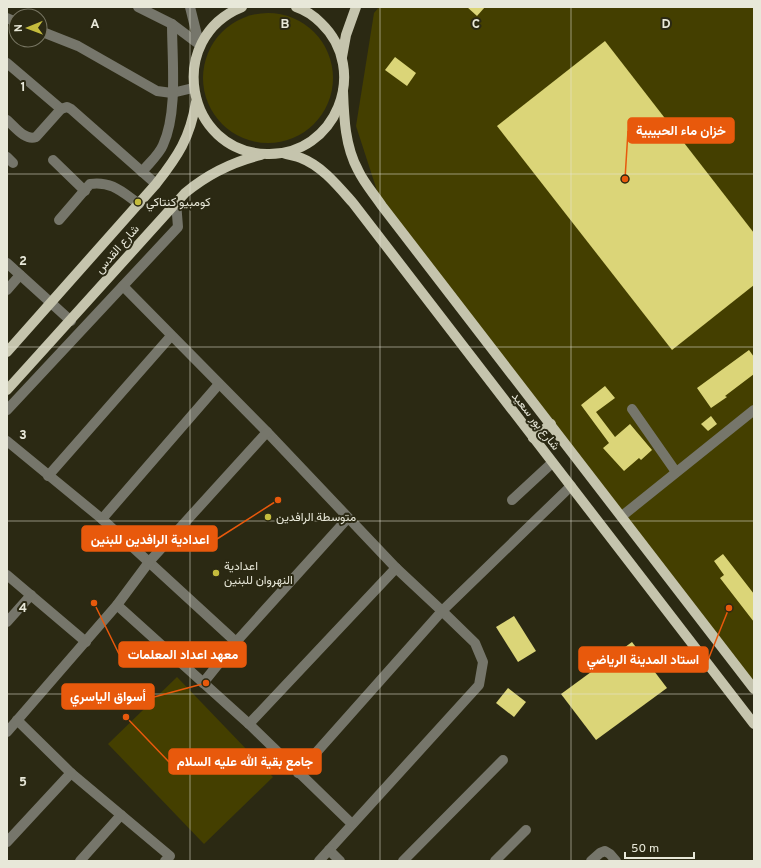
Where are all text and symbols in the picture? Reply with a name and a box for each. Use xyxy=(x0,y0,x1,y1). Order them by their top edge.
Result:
north arrow xyxy=(8,8,48,48)
text: A xyxy=(90,17,100,33)
text: B xyxy=(281,17,290,33)
text: C xyxy=(472,17,480,33)
text: D xyxy=(661,17,671,33)
text: N xyxy=(12,24,26,32)
text: 1 xyxy=(20,80,26,96)
callout: خزان ماء الحبيبية xyxy=(628,118,734,143)
text: خزان ماء الحبيبية xyxy=(636,124,726,140)
place label: كومبيو كنتاكي xyxy=(146,195,211,212)
marker: كومبيو كنتاكي xyxy=(133,197,143,207)
street label: شارع القدس xyxy=(92,222,143,277)
text: 2 xyxy=(19,254,27,270)
street label: شارع بور سعيد xyxy=(507,389,563,454)
text: 3 xyxy=(19,428,27,444)
place label: متوسطة الرافدين xyxy=(276,510,356,526)
marker: متوسطة الرافدين xyxy=(263,512,273,522)
callout: اعدادية الرافدين للبنين xyxy=(82,526,217,551)
text: اعدادية الرافدين للبنين xyxy=(91,533,209,549)
place label: اعدادية النهروان للبنين xyxy=(224,559,293,589)
marker: اعدادية النهروان للبنين xyxy=(211,568,221,578)
text: 4 xyxy=(19,601,27,617)
callout: معهد اعداد المعلمات xyxy=(119,642,246,667)
callout: استاد المدينة الرياضي xyxy=(579,647,708,672)
text: معهد اعداد المعلمات xyxy=(128,648,238,664)
text: استاد المدينة الرياضي xyxy=(587,653,699,670)
callout: أسواق الياسري xyxy=(62,684,154,709)
text: أسواق الياسري xyxy=(70,689,146,707)
callout: جامع بقية الله عليه السلام xyxy=(169,749,321,774)
text: جامع بقية الله عليه السلام xyxy=(177,754,313,771)
text: 5 xyxy=(19,775,27,791)
scale bar xyxy=(625,834,694,860)
text: 50 m xyxy=(631,841,659,857)

